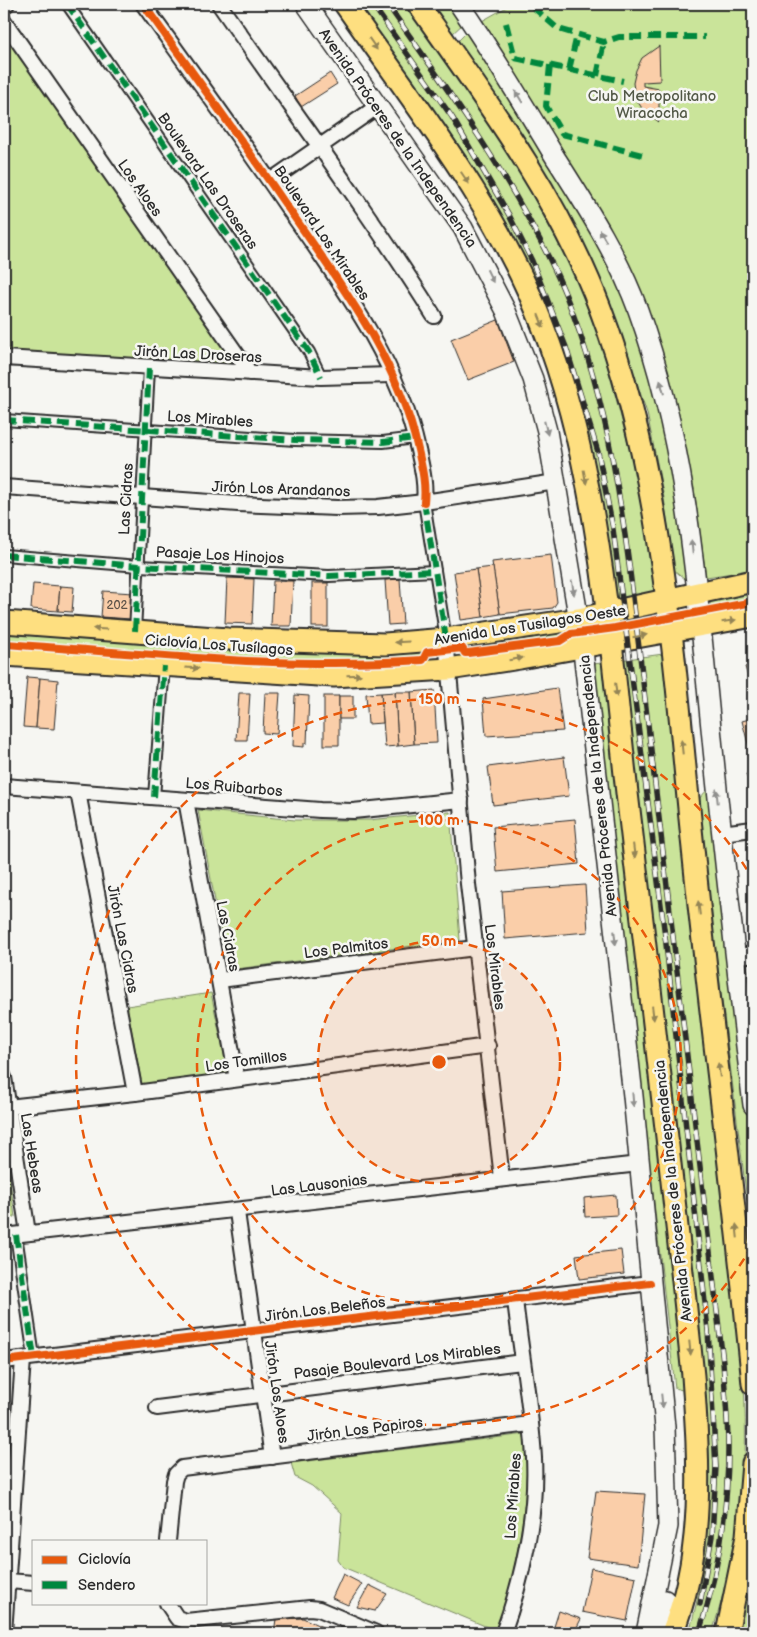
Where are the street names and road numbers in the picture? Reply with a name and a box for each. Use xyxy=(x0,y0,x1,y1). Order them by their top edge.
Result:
street label: Avenida Próceres de la Independencia xyxy=(314,25,481,252)
street label: Boulevard Las Droseras xyxy=(153,109,262,254)
street label: Los Aloes xyxy=(113,156,166,221)
street label: Boulevard Los Mirables xyxy=(269,162,374,305)
street label: Jirón Las Droseras xyxy=(134,342,263,367)
street label: Los Mirables xyxy=(166,407,254,432)
street label: Las Cidras xyxy=(115,462,138,535)
street label: Jirón Los Arandanos xyxy=(211,478,351,501)
street label: Pasaje Los Hinojos xyxy=(155,543,285,568)
street label: Avenida Los Tusilagos Oeste xyxy=(433,601,627,650)
street label: Ciclovía Los Tusílagos xyxy=(144,631,294,660)
street label: Avenida Próceres de la Independencia xyxy=(575,654,622,918)
street label: Los Ruibarbos xyxy=(185,774,284,801)
street label: Jirón Las Cidras xyxy=(103,883,142,995)
street label: Las Cidras xyxy=(211,899,244,974)
street label: Los Mirables xyxy=(480,923,509,1012)
street label: Los Palmitos xyxy=(303,934,390,963)
street label: Los Tomillos xyxy=(204,1046,289,1077)
street label: Avenida Próceres de la Independencia xyxy=(650,1059,697,1323)
street label: Las Hebeas xyxy=(16,1111,47,1195)
street label: Las Lausonias xyxy=(270,1170,369,1201)
street label: Jirón Los Beleños xyxy=(264,1293,387,1326)
street label: Pasaje Boulevard Los Mirables xyxy=(293,1339,502,1384)
street label: Jirón Los Aloes xyxy=(260,1340,293,1445)
street label: Jirón Los Papiros xyxy=(306,1413,425,1446)
street label: Los Mirables xyxy=(501,1452,526,1540)

